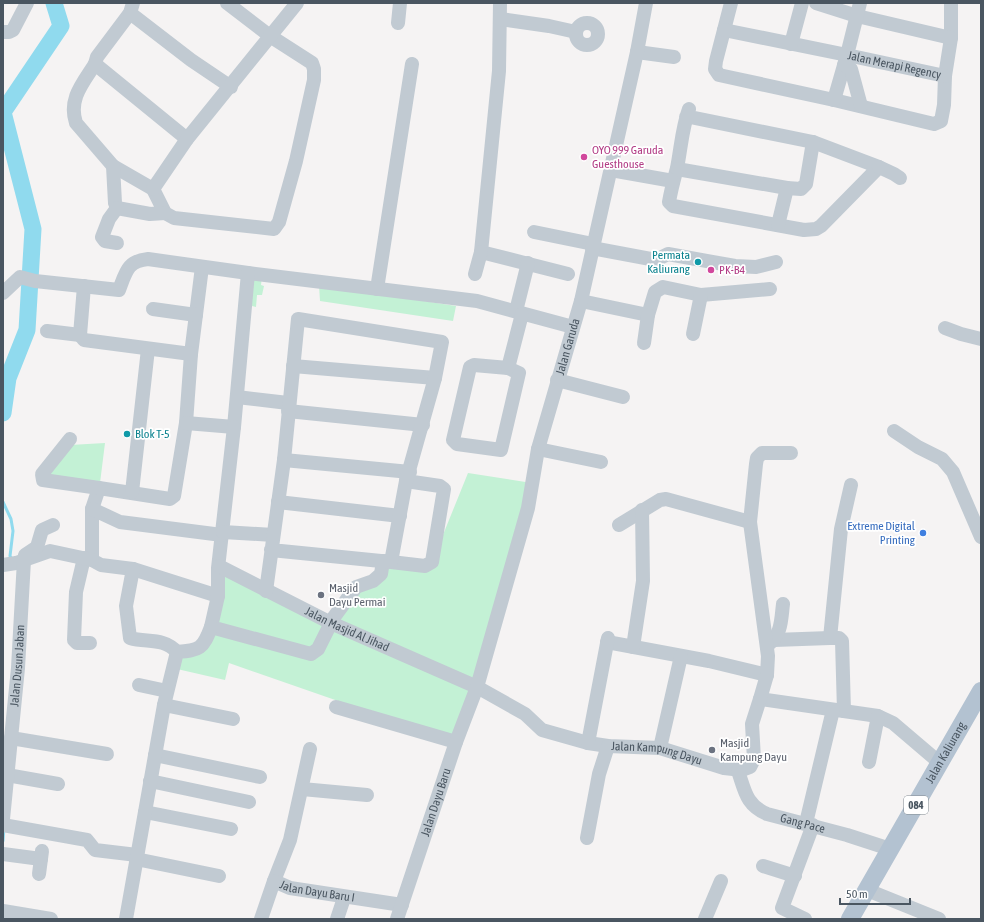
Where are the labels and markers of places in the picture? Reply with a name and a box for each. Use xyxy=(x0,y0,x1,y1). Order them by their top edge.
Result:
place label: OYO 999 Garuda Guesthouse xyxy=(592,143,663,171)
marker: OYO 999 Garuda Guesthouse xyxy=(579,152,589,162)
place label: Permata Kaliurang xyxy=(647,248,691,276)
marker: Permata Kaliurang xyxy=(693,257,703,267)
place label: PK-B4 xyxy=(719,263,745,277)
marker: PK-B4 xyxy=(706,265,716,275)
place label: Blok T-5 xyxy=(135,427,170,441)
marker: Blok T-5 xyxy=(122,429,132,439)
place label: Extreme Digital Printing xyxy=(847,519,916,547)
marker: Extreme Digital Printing xyxy=(918,528,928,538)
place label: Masjid Dayu Permai xyxy=(329,581,385,609)
marker: Masjid Dayu Permai xyxy=(316,590,326,600)
place label: Masjid Kampung Dayu xyxy=(720,736,787,764)
marker: Masjid Kampung Dayu xyxy=(707,745,717,755)

